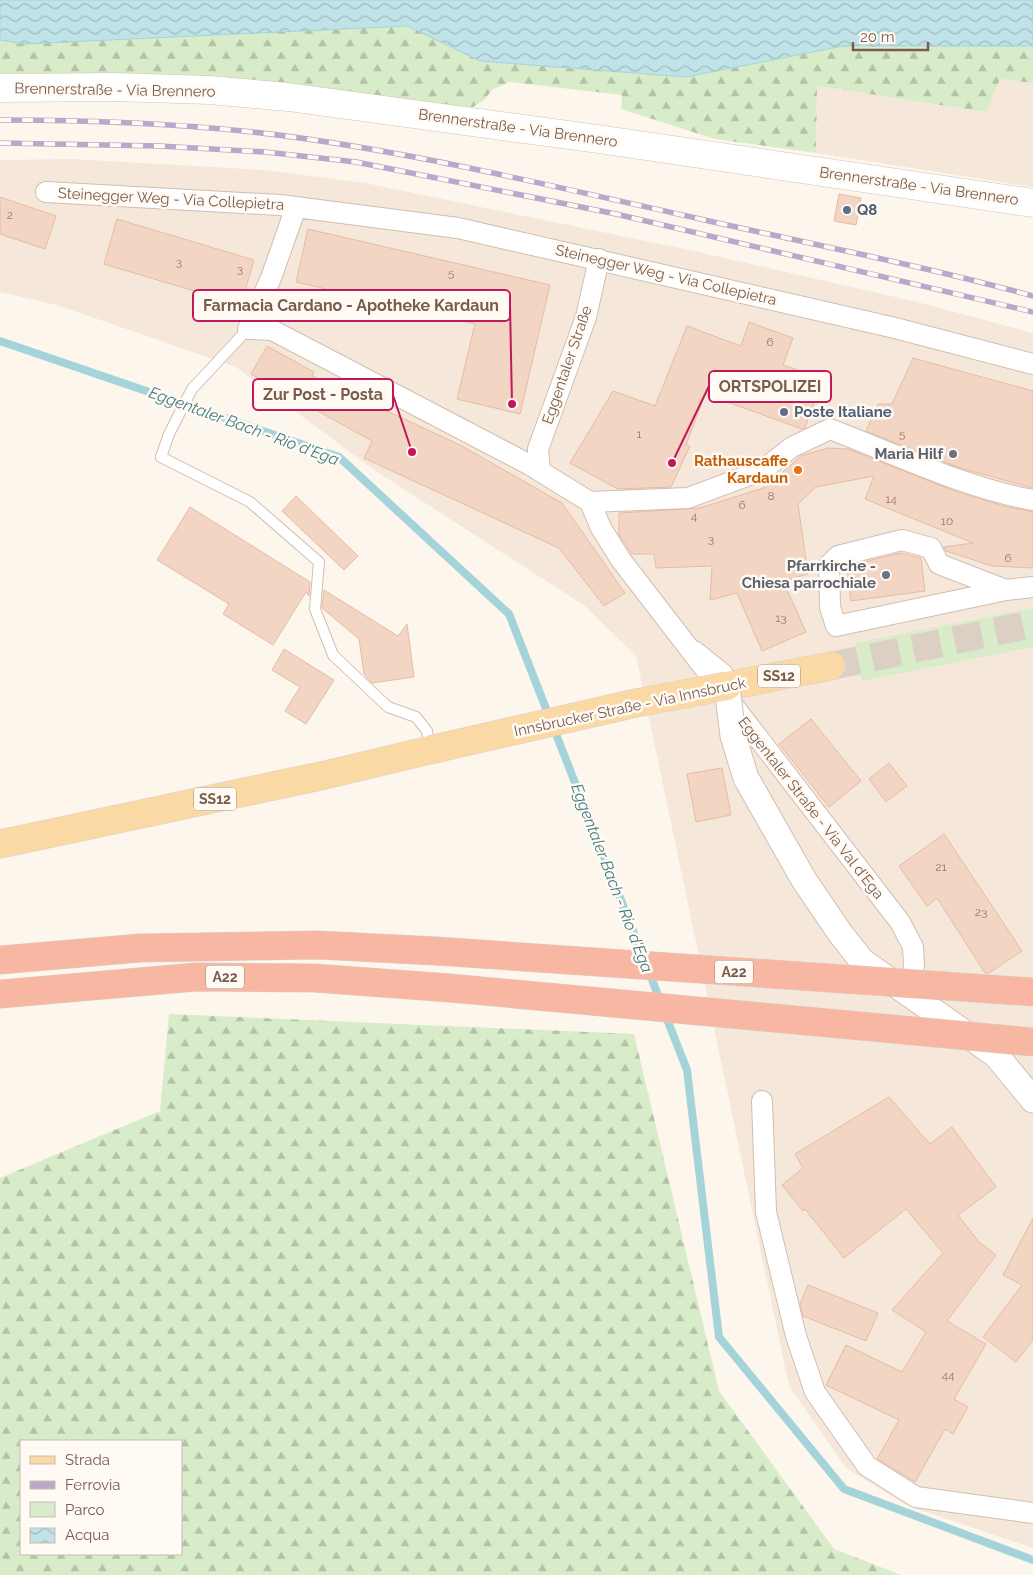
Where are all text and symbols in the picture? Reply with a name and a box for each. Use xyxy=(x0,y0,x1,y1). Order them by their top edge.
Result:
scale bar xyxy=(853,20,928,52)
text: 20 m xyxy=(860,28,895,46)
street label: Brennerstraße - Via Brennero xyxy=(14,79,216,101)
street label: Brennerstraße - Via Brennero xyxy=(417,105,619,151)
street label: Brennerstraße - Via Brennero xyxy=(818,163,1020,209)
street label: Steinegger Weg - Via Collepietra xyxy=(57,184,285,214)
place label: Q8 xyxy=(857,201,877,219)
marker: Q8 xyxy=(841,204,853,216)
house number: 2 xyxy=(7,208,13,222)
street label: Steinegger Weg - Via Collepietra xyxy=(554,241,778,309)
house number: 3 xyxy=(176,255,182,269)
house number: 3 xyxy=(237,262,243,276)
house number: 5 xyxy=(448,266,455,280)
callout: Farmacia Cardano - Apotheke Kardaun xyxy=(193,290,510,321)
text: Farmacia Cardano - Apotheke Kardaun xyxy=(203,296,499,315)
street label: Eggentaler Straße xyxy=(538,303,596,427)
house number: 6 xyxy=(766,335,774,349)
callout: ORTSPOLIZEI xyxy=(709,371,831,402)
text: ORTSPOLIZEI xyxy=(719,377,821,396)
callout: Zur Post - Posta xyxy=(253,379,393,410)
water label: Eggentaler Bach - Rio d'Ega xyxy=(146,383,342,469)
text: Zur Post - Posta xyxy=(263,385,383,404)
place label: Poste Italiane xyxy=(794,403,892,421)
marker: Poste Italiane xyxy=(778,406,790,418)
house number: 1 xyxy=(636,427,642,441)
house number: 5 xyxy=(899,427,906,441)
place label: Maria Hilf xyxy=(874,445,943,463)
marker: Maria Hilf xyxy=(947,448,959,460)
place label: Rathauscaffe Kardaun xyxy=(694,452,788,487)
marker: Rathauscaffe Kardaun xyxy=(792,464,804,476)
house number: 8 xyxy=(767,489,775,503)
house number: 14 xyxy=(885,492,897,506)
house number: 6 xyxy=(738,498,746,512)
house number: 4 xyxy=(691,509,698,523)
house number: 10 xyxy=(941,514,953,528)
house number: 3 xyxy=(708,532,714,546)
house number: 6 xyxy=(1004,551,1012,565)
place label: Pfarrkirche - Chiesa parrochiale xyxy=(742,557,876,592)
marker: Pfarrkirche - Chiesa parrochiale xyxy=(880,569,892,581)
house number: 13 xyxy=(775,611,787,625)
road number: SS12 xyxy=(758,664,800,688)
street label: Innsbrucker Straße - Via Innsbruck xyxy=(512,674,748,740)
street label: Eggentaler Straße - Via Val d'Ega xyxy=(734,713,888,903)
water label: Eggentaler Bach - Rio d'Ega xyxy=(567,781,657,976)
road number: SS12 xyxy=(194,788,236,811)
house number: 21 xyxy=(935,860,947,874)
house number: 23 xyxy=(975,905,987,919)
road number: A22 xyxy=(715,960,753,984)
road number: A22 xyxy=(206,966,244,989)
house number: 44 xyxy=(941,1368,955,1382)
legend xyxy=(20,1440,182,1555)
text: Strada xyxy=(65,1451,110,1469)
text: Ferrovia xyxy=(65,1476,121,1494)
text: Parco xyxy=(65,1501,105,1519)
text: Acqua xyxy=(65,1526,109,1544)

